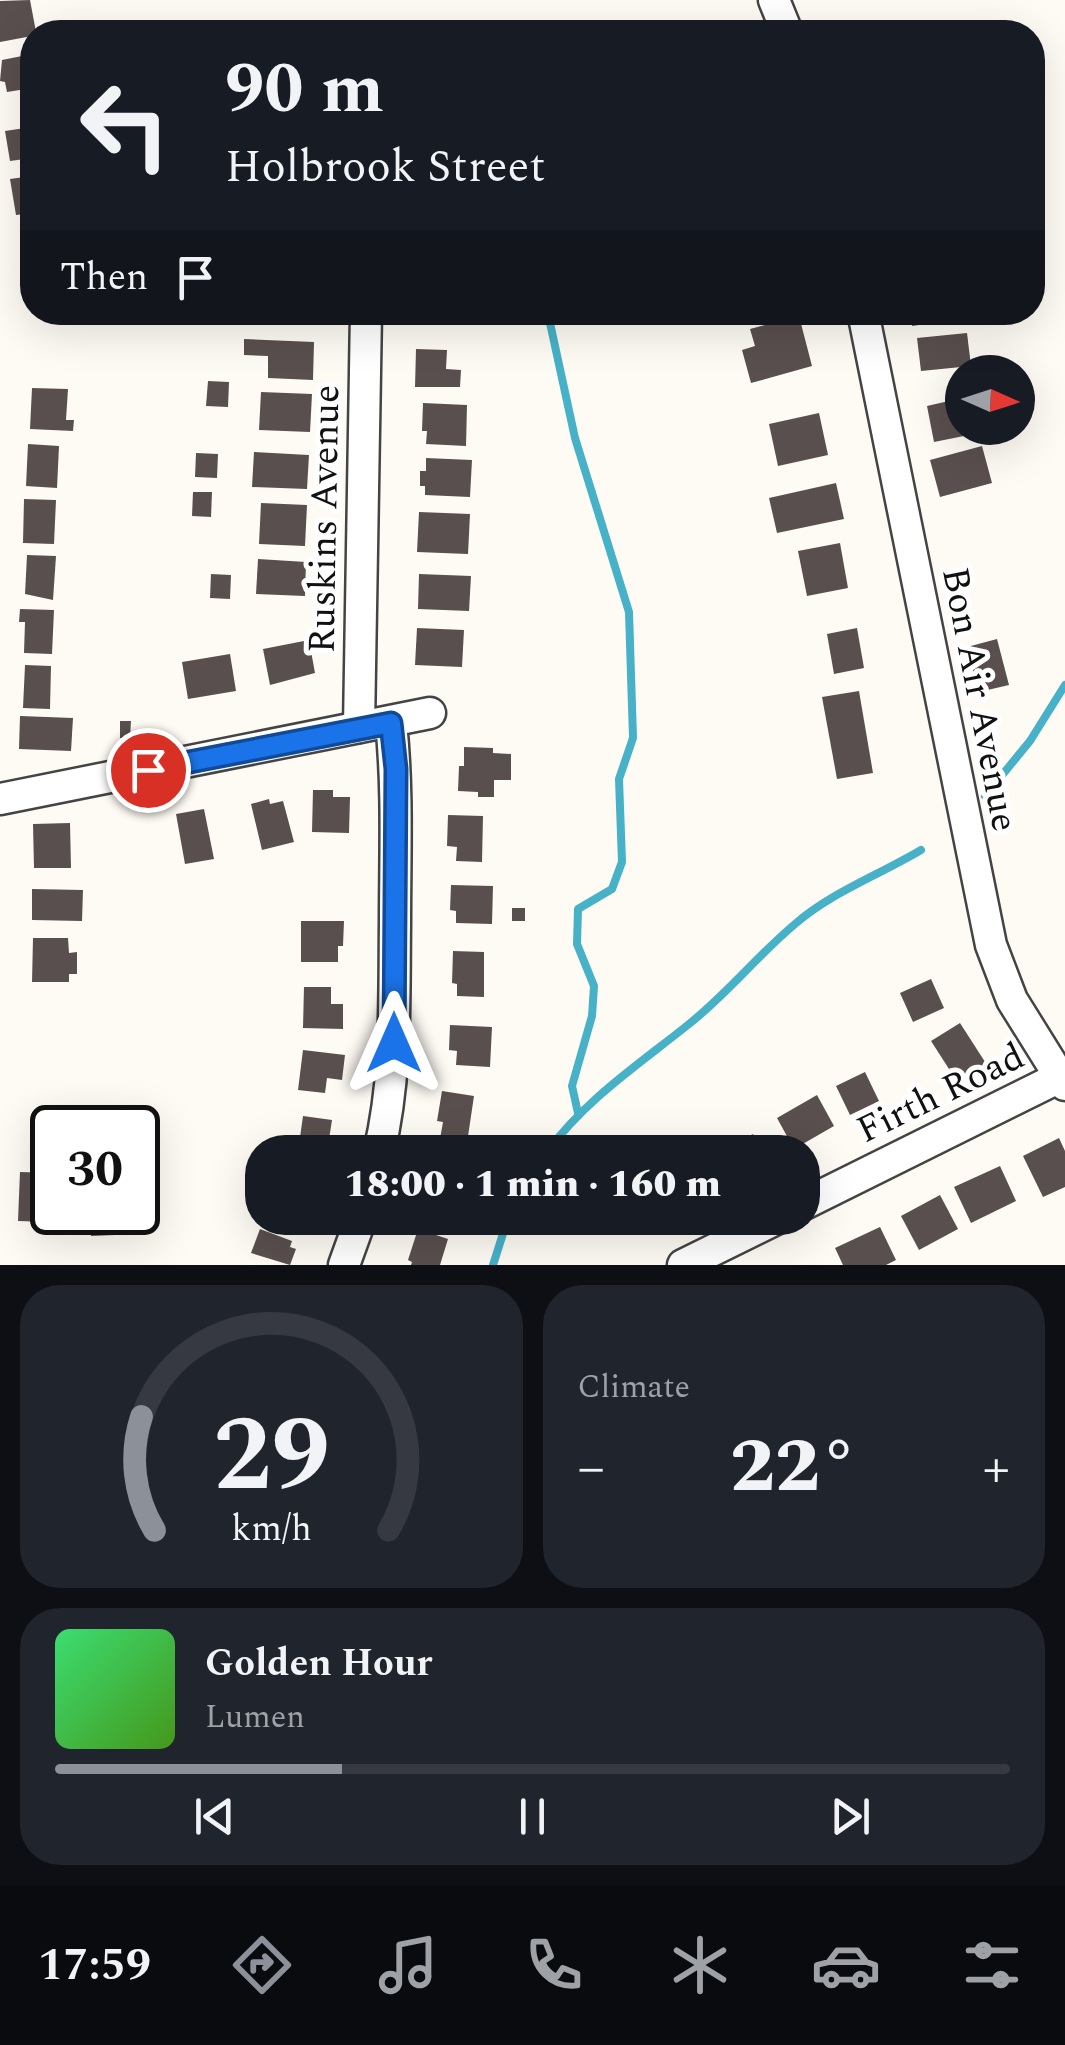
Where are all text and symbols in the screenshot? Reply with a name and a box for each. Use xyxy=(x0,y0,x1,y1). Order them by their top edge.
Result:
text: 90 m xyxy=(225,37,384,143)
icon: left xyxy=(60,60,190,190)
text: Holbrook Street xyxy=(225,133,545,202)
text: Then xyxy=(60,249,148,307)
icon: arrive xyxy=(168,250,223,305)
north arrow xyxy=(945,355,1035,445)
map controls xyxy=(945,355,1035,445)
street label: Ruskins Avenue xyxy=(294,384,356,654)
street label: Bon Air Avenue xyxy=(925,562,1033,836)
pin xyxy=(106,728,191,813)
icon: arrive xyxy=(121,743,176,798)
position arrow xyxy=(342,991,446,1095)
street label: Firth Road xyxy=(847,1028,1035,1159)
speed limit sign: 30 xyxy=(30,1105,160,1235)
text: 18:00 · 1 min · 160 m xyxy=(344,1156,721,1214)
text: Climate xyxy=(578,1363,690,1412)
text: 29 xyxy=(213,1378,330,1536)
text: 22° xyxy=(730,1411,858,1525)
text: − xyxy=(578,1427,605,1510)
text: + xyxy=(982,1427,1010,1510)
text: km/h xyxy=(231,1502,311,1557)
text: Golden Hour xyxy=(205,1635,432,1693)
text: Lumen xyxy=(205,1693,305,1742)
icon: previous xyxy=(187,1789,242,1844)
icon: pause xyxy=(505,1789,560,1844)
icon: next xyxy=(823,1789,878,1844)
icon: directions xyxy=(227,1930,297,2000)
icon: music xyxy=(373,1930,443,2000)
icon: phone xyxy=(519,1930,589,2000)
icon: climate xyxy=(665,1930,735,2000)
icon: car xyxy=(811,1930,881,2000)
icon: filters xyxy=(957,1930,1027,2000)
text: 17:59 xyxy=(38,1931,151,2000)

